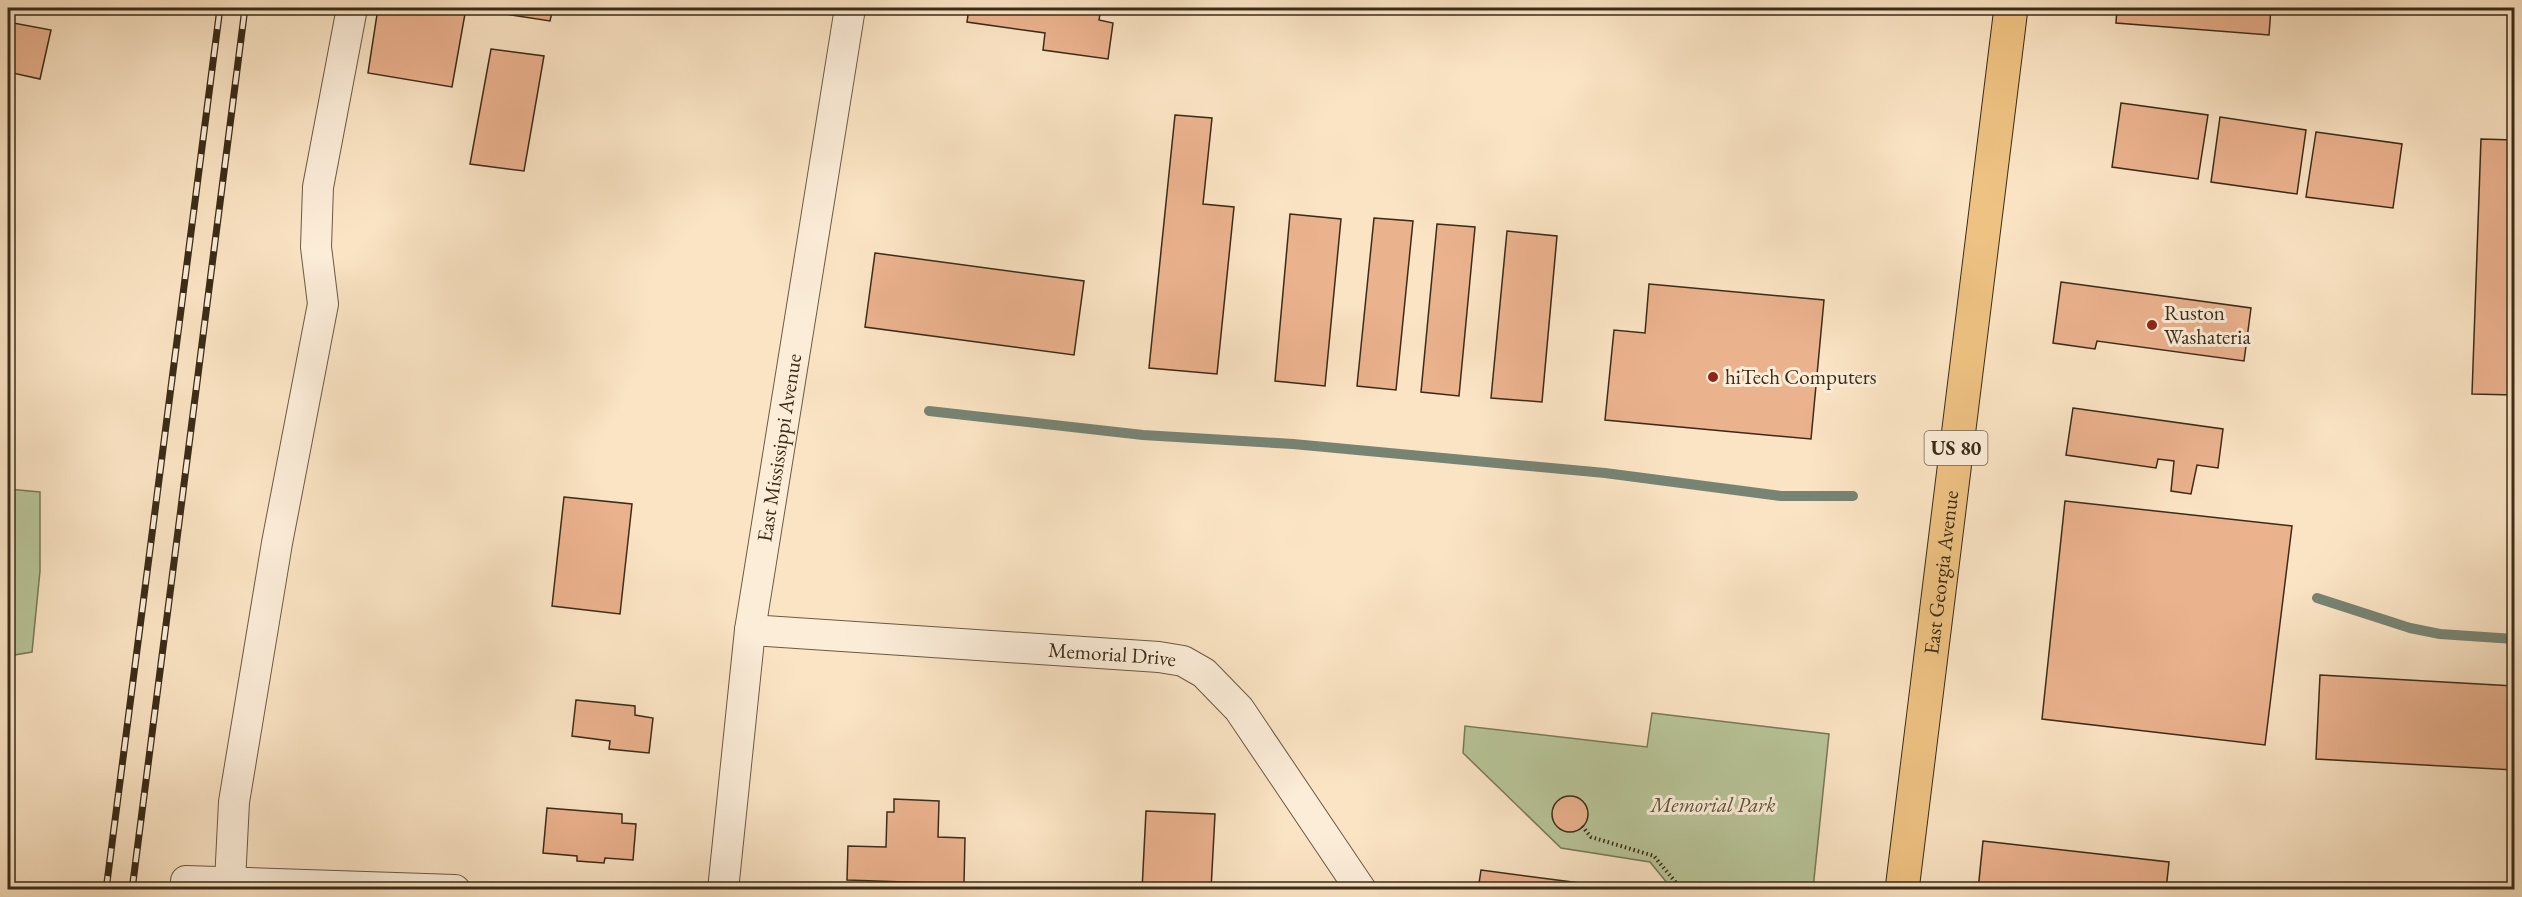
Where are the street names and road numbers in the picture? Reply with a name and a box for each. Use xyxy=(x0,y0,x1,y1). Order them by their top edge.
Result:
street label: East Mississippi Avenue xyxy=(750,352,807,544)
road number: US 80 xyxy=(1924,431,1988,465)
street label: East Georgia Avenue xyxy=(1917,489,1964,656)
street label: Memorial Drive xyxy=(1047,636,1178,673)

